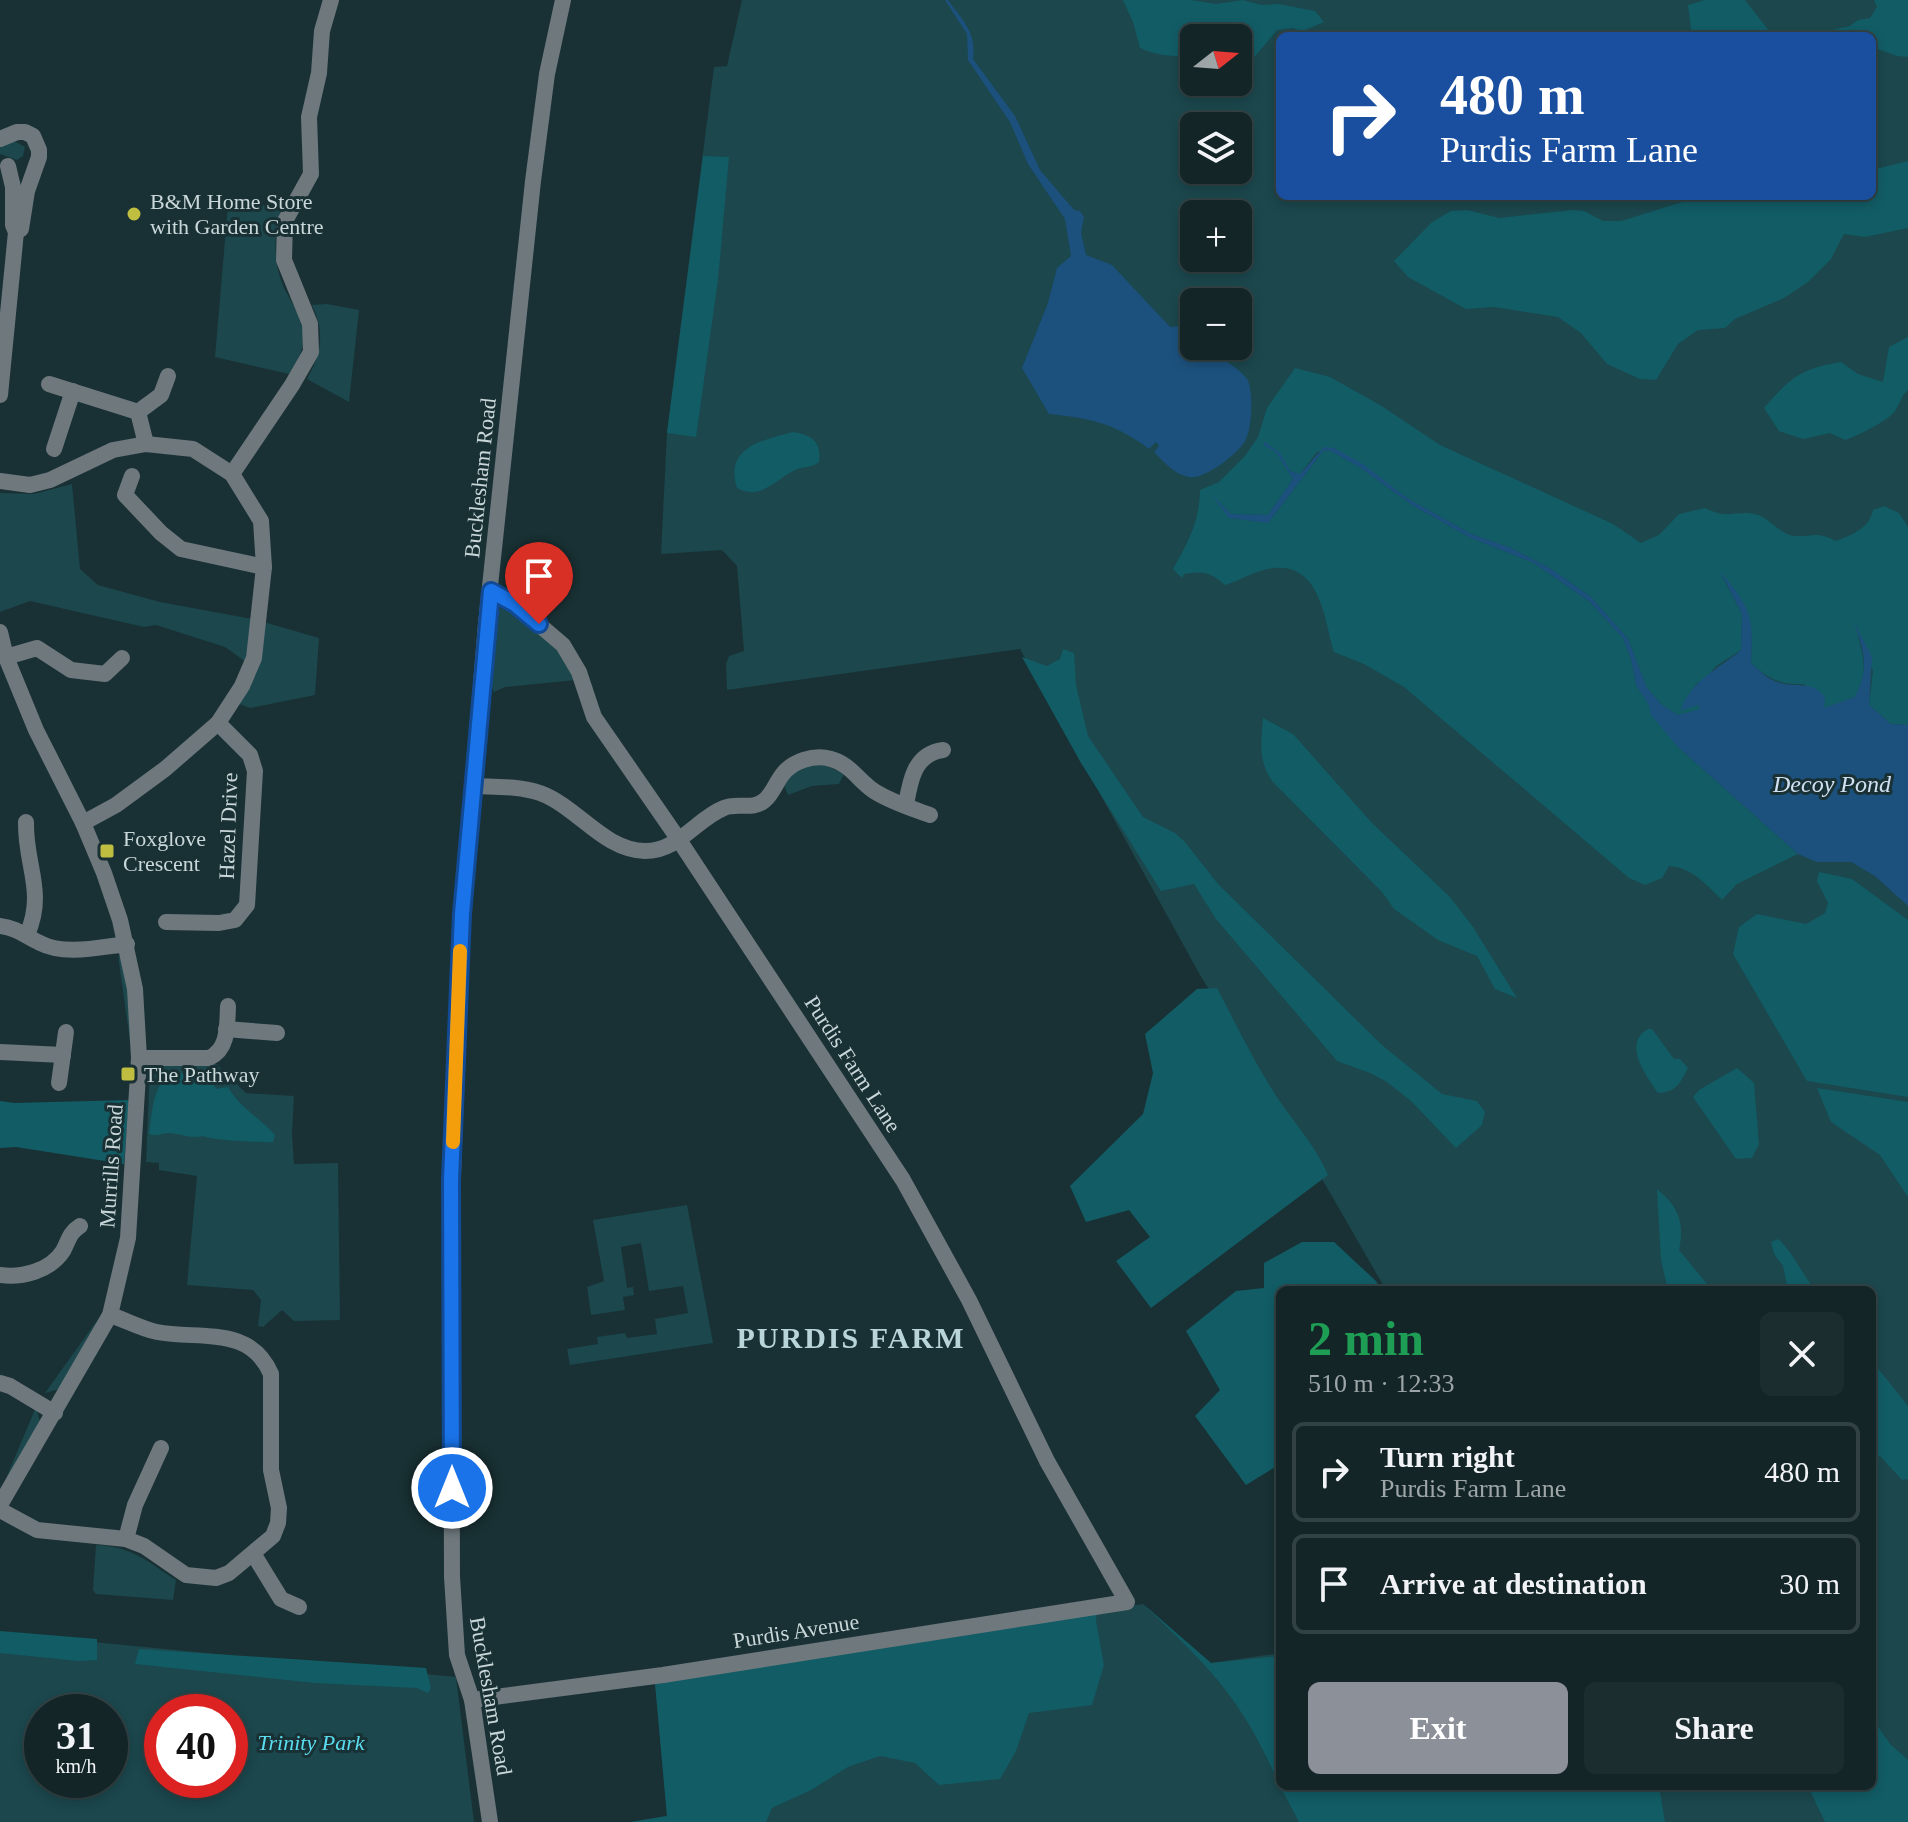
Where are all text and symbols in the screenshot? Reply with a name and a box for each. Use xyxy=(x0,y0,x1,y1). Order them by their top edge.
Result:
north arrow xyxy=(1180,24,1252,96)
map controls xyxy=(1180,24,1252,360)
icon: right xyxy=(1308,64,1412,168)
text: 480 m xyxy=(1440,64,1585,126)
button: layers xyxy=(1180,112,1252,184)
text: Purdis Farm Lane xyxy=(1440,130,1698,170)
place label: B&M Home Store with Garden Centre xyxy=(150,189,324,239)
button: + xyxy=(1180,200,1252,272)
marker: B&M Home Store with Garden Centre xyxy=(125,205,143,223)
button: − xyxy=(1180,288,1252,360)
street label: Bucklesham Road xyxy=(459,397,501,559)
pin xyxy=(505,542,573,624)
icon: arrive xyxy=(517,554,561,598)
water label: Decoy Pond xyxy=(1772,771,1892,797)
street label: Hazel Drive xyxy=(214,772,242,880)
place label: Foxglove Crescent xyxy=(123,826,206,876)
marker: Foxglove Crescent xyxy=(98,842,116,860)
street label: Purdis Farm Lane xyxy=(800,991,906,1137)
place label: The Pathway xyxy=(144,1062,259,1087)
marker: The Pathway xyxy=(119,1065,137,1083)
street label: Murrills Road xyxy=(94,1103,128,1229)
text: 2 min xyxy=(1308,1312,1424,1365)
button: close xyxy=(1760,1312,1844,1396)
district label: PURDIS FARM xyxy=(737,1321,965,1354)
text: 510 m · 12:33 xyxy=(1308,1369,1455,1398)
text: Turn right xyxy=(1380,1440,1515,1473)
position arrow xyxy=(410,1446,494,1530)
icon: right xyxy=(1312,1450,1356,1494)
text: 480 m xyxy=(1764,1455,1840,1488)
text: Purdis Farm Lane xyxy=(1380,1474,1566,1503)
icon: arrive xyxy=(1312,1562,1356,1606)
text: Arrive at destination xyxy=(1380,1567,1647,1600)
text: 30 m xyxy=(1779,1567,1840,1600)
street label: Purdis Avenue xyxy=(731,1609,861,1653)
street label: Bucklesham Road xyxy=(465,1615,517,1777)
button: Exit xyxy=(1308,1682,1568,1774)
button: Share xyxy=(1584,1682,1844,1774)
speed limit sign: 40 xyxy=(144,1694,248,1798)
text: 31 xyxy=(56,1713,96,1758)
park label: Trinity Park xyxy=(258,1730,366,1755)
text: km/h xyxy=(55,1755,97,1777)

